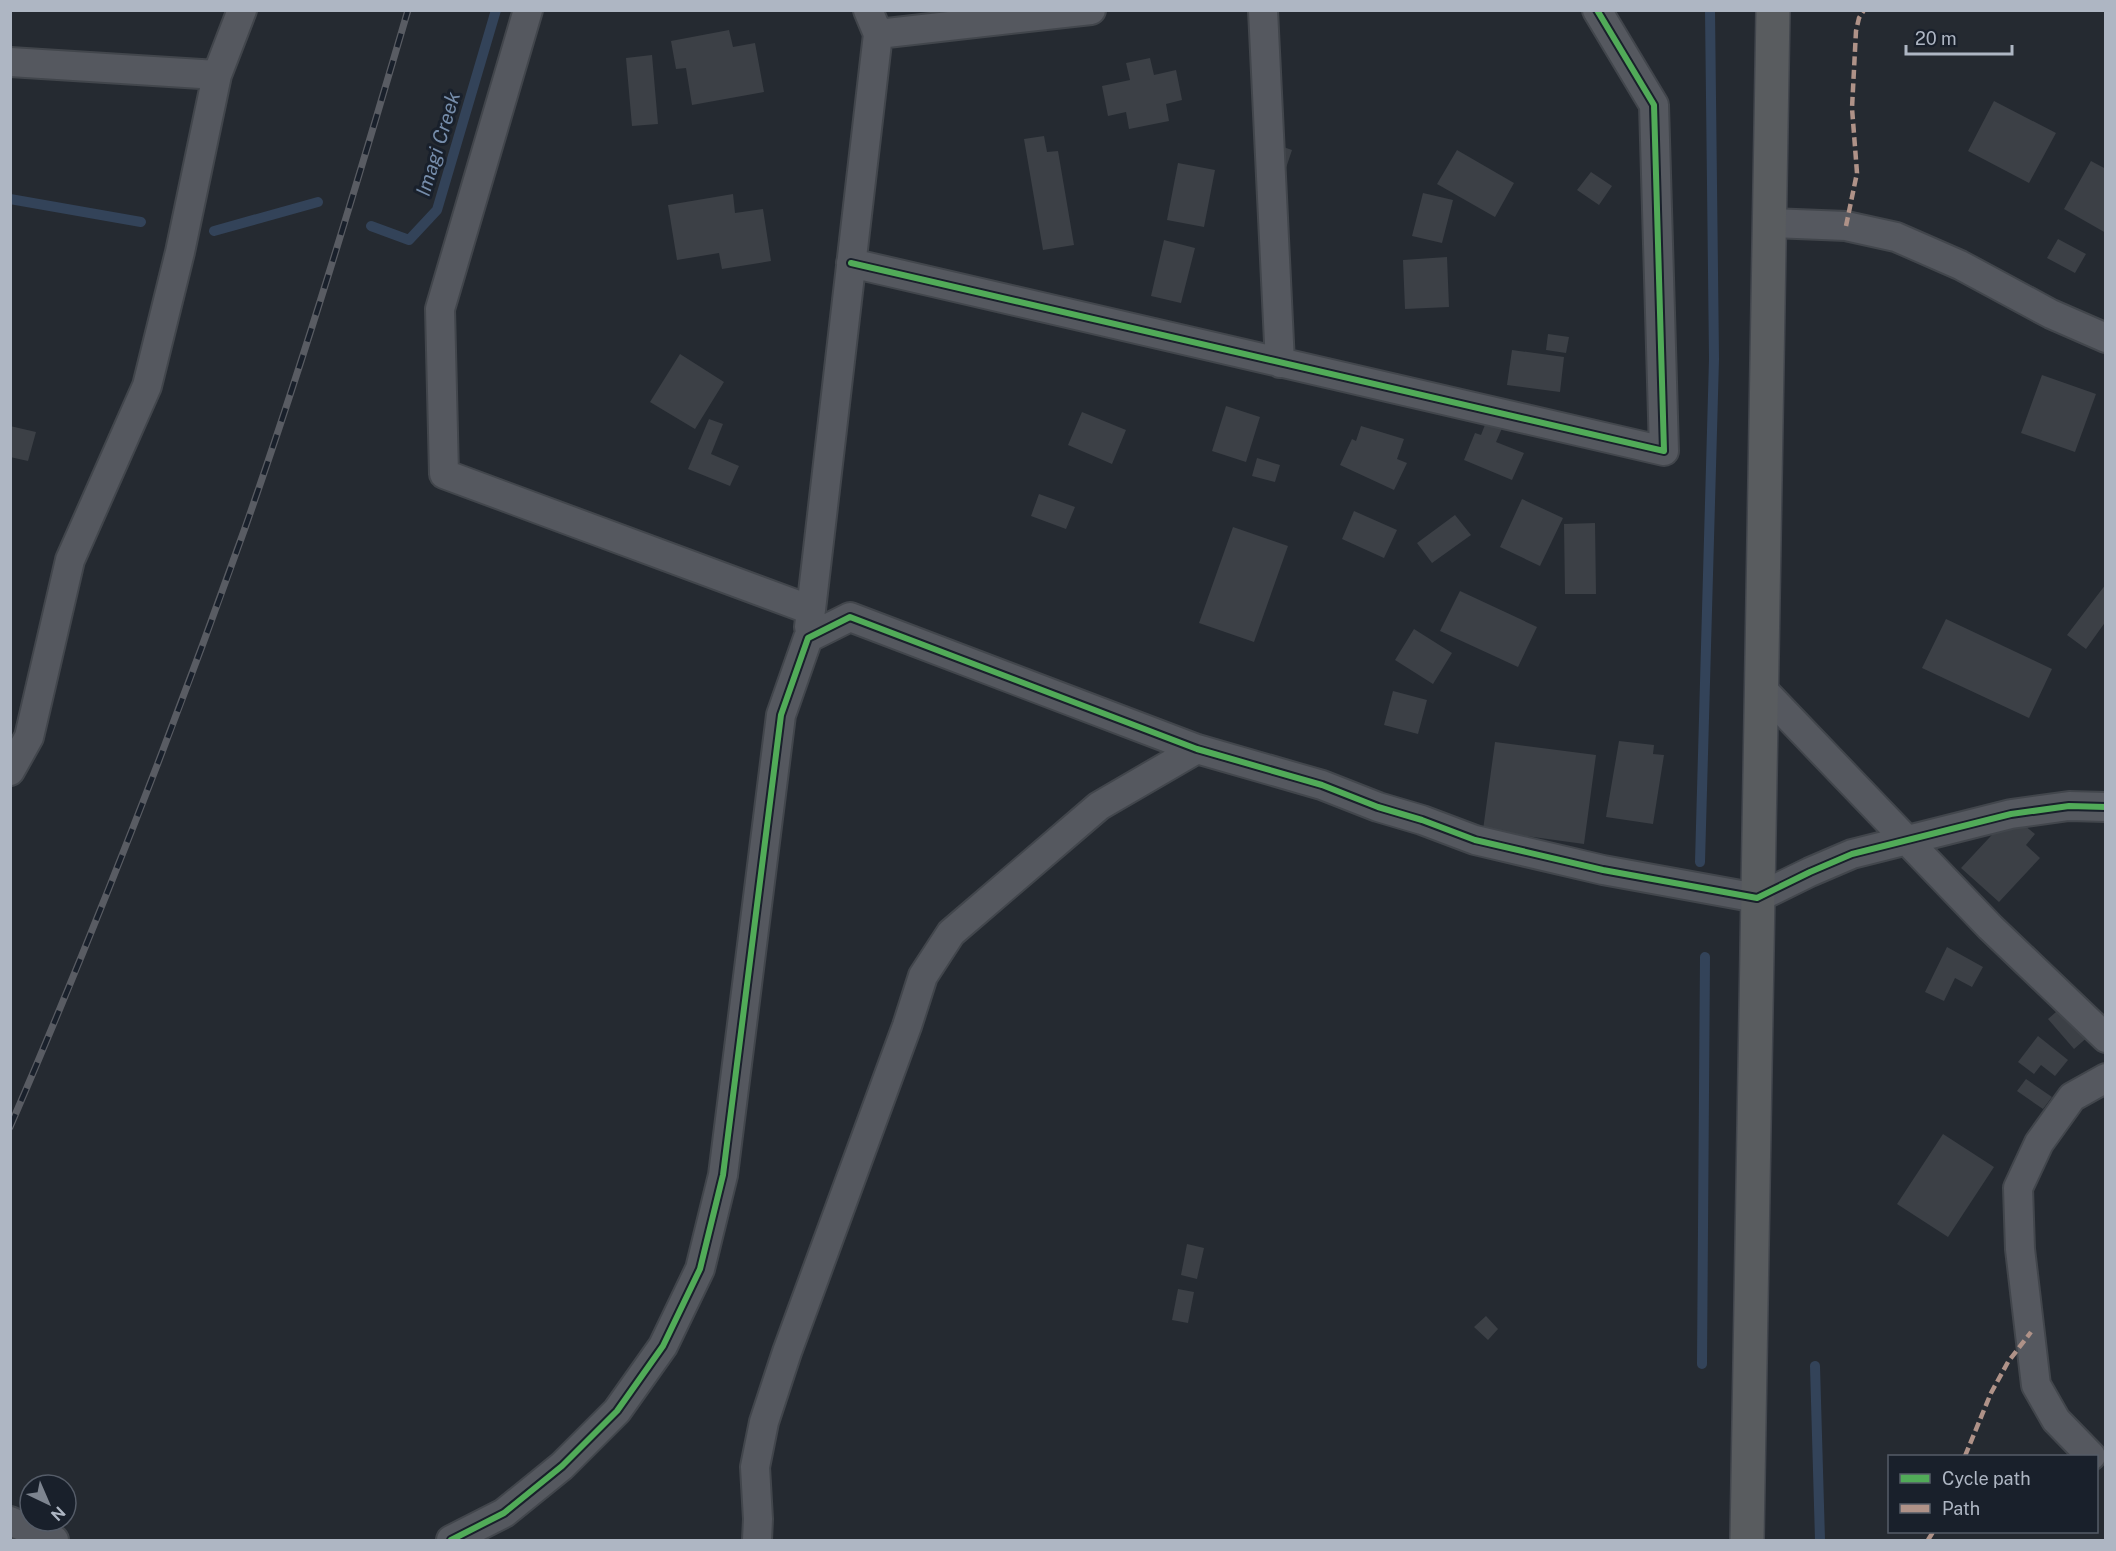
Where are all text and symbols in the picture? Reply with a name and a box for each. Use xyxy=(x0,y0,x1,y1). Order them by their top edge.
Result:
scale bar xyxy=(1906,18,2012,56)
text: 20 m xyxy=(1915,28,1957,49)
water label: Imagi Creek xyxy=(411,89,465,199)
legend xyxy=(1888,1455,2098,1533)
text: Cycle path xyxy=(1942,1468,2031,1489)
north arrow xyxy=(18,1473,78,1533)
text: Path xyxy=(1942,1498,1980,1519)
text: N xyxy=(47,1502,69,1525)

